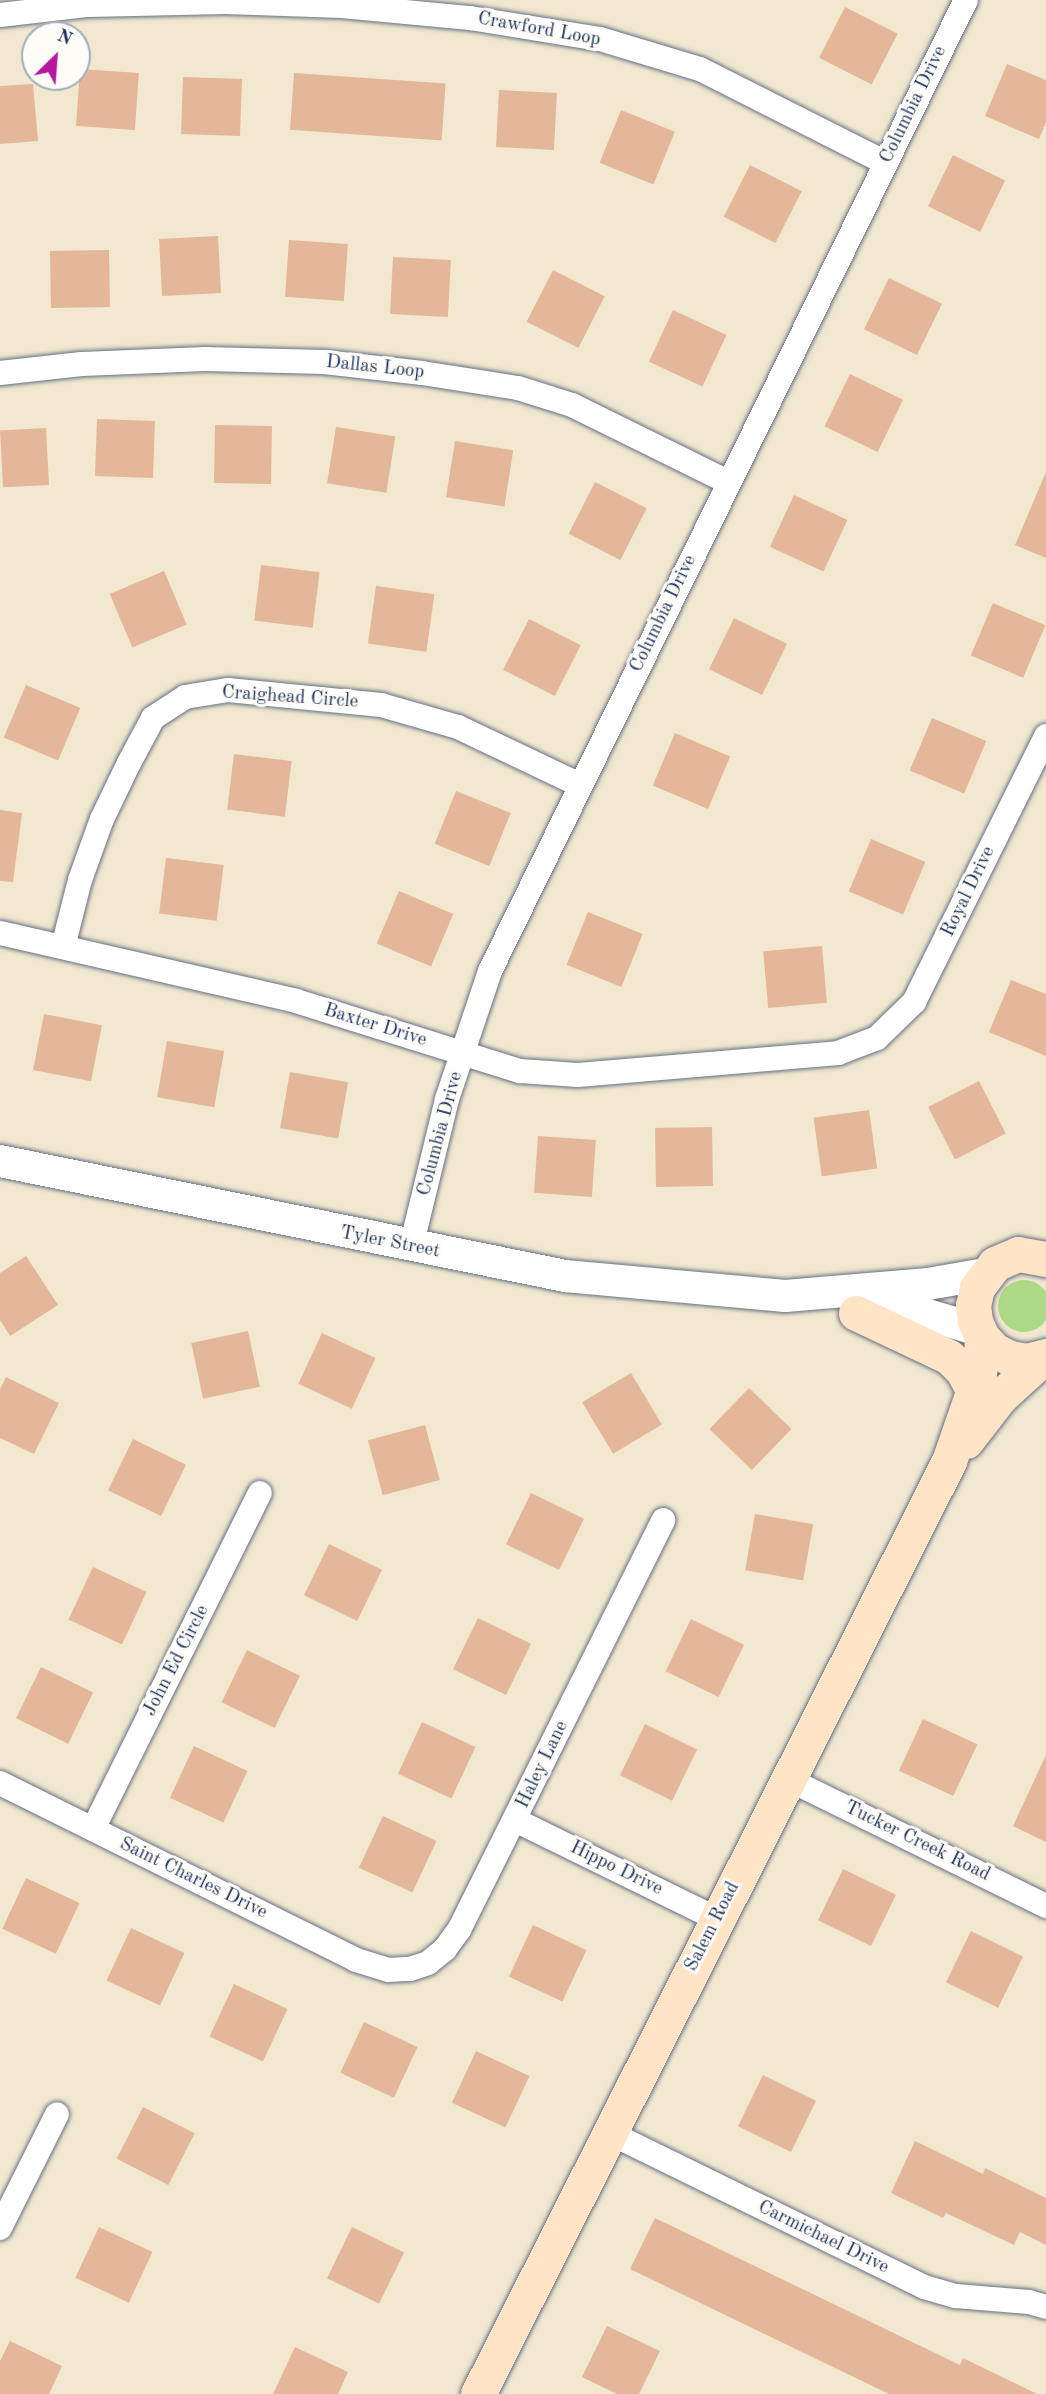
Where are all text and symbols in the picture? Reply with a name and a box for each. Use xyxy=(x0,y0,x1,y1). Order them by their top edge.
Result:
street label: Crawford Loop xyxy=(476,8,602,52)
north arrow xyxy=(21,21,91,91)
text: N xyxy=(54,27,75,50)
street label: Columbia Drive xyxy=(876,43,952,167)
street label: Dallas Loop xyxy=(325,351,425,385)
street label: Columbia Drive xyxy=(626,552,702,676)
street label: Craighead Circle xyxy=(221,682,359,714)
street label: Royal Drive xyxy=(937,843,1001,941)
street label: Baxter Drive xyxy=(321,1000,429,1052)
street label: Columbia Drive xyxy=(413,1069,469,1199)
street label: Tyler Street xyxy=(338,1222,442,1264)
street label: John Ed Circle xyxy=(139,1602,215,1720)
street label: Haley Lane xyxy=(512,1717,574,1813)
street label: Tucker Creek Road xyxy=(840,1797,994,1887)
street label: Saint Charles Drive xyxy=(115,1833,271,1925)
street label: Hippo Drive xyxy=(566,1837,666,1901)
street label: Salem Road xyxy=(681,1878,745,1976)
street label: Carmichael Drive xyxy=(754,2196,892,2280)

